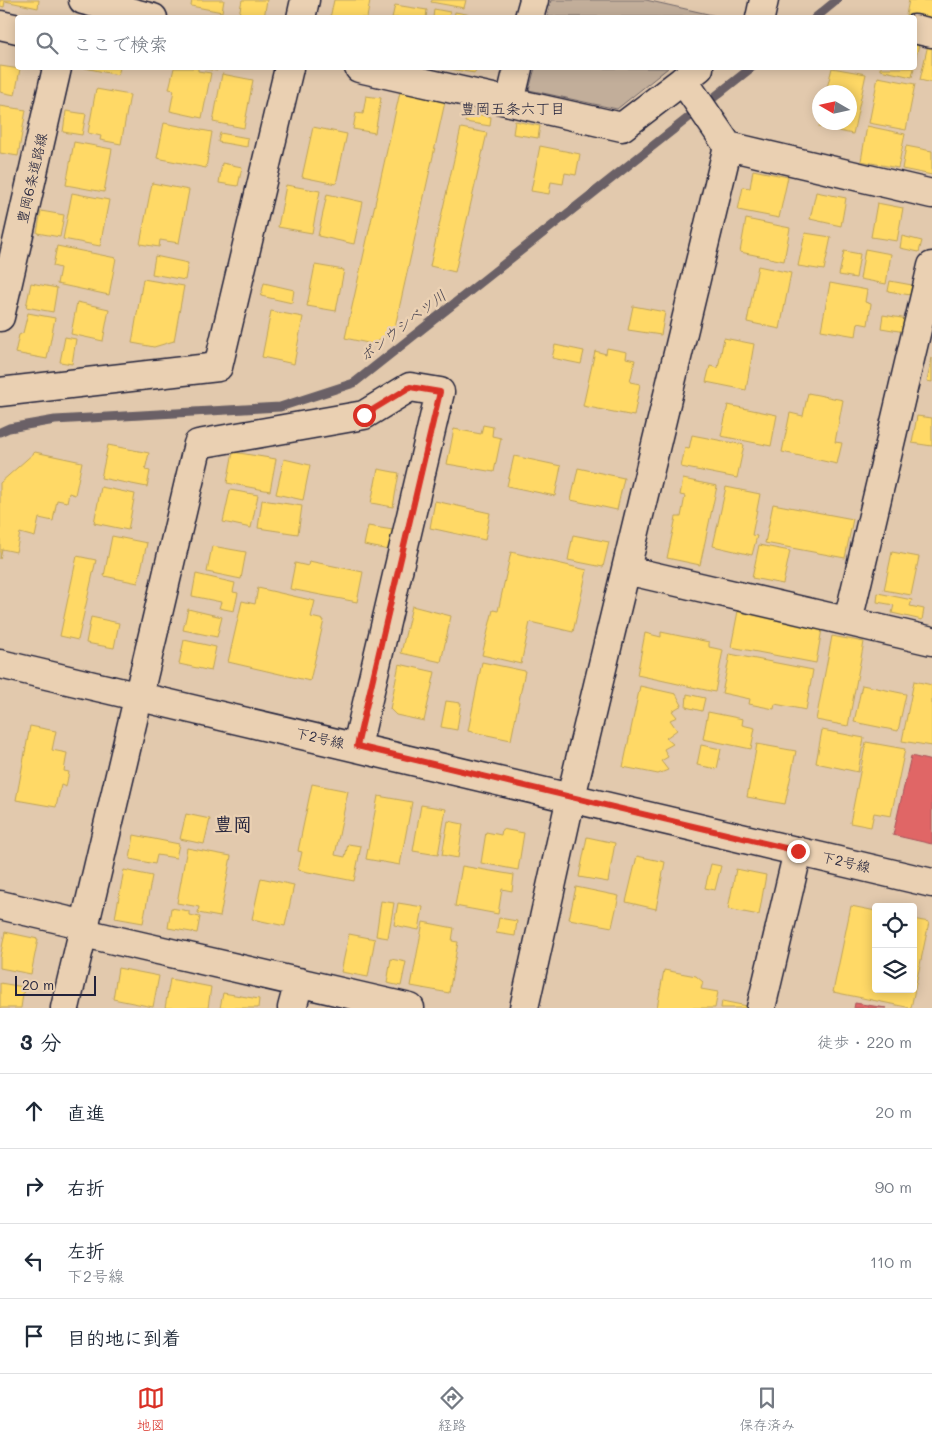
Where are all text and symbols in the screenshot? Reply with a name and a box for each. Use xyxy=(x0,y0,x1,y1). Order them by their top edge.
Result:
search box xyxy=(15,15,917,70)
icon: search xyxy=(33,29,61,57)
text: ここで検索 xyxy=(73,31,168,56)
north arrow xyxy=(812,85,857,130)
district label: 豊岡五条六丁目 xyxy=(460,98,566,118)
street label: 豊岡6条道路線 xyxy=(12,131,51,225)
water label: ポンウシベツ川 xyxy=(355,285,450,365)
route start xyxy=(353,404,376,427)
street label: 下2号線 xyxy=(294,723,347,752)
district label: 豊岡 xyxy=(214,811,252,836)
route end xyxy=(787,840,810,863)
street label: 下2号線 xyxy=(820,847,873,876)
map controls xyxy=(872,903,917,993)
button: locate xyxy=(872,903,917,948)
button: layers xyxy=(872,948,917,993)
scale bar xyxy=(15,973,96,996)
text: 20 m xyxy=(22,975,54,994)
text: 3 分 xyxy=(20,1028,61,1055)
text: 徒歩 · 220 m xyxy=(817,1031,912,1052)
icon: ahead xyxy=(20,1097,48,1125)
text: 直進 xyxy=(67,1100,105,1125)
text: 20 m xyxy=(875,1101,912,1122)
icon: right xyxy=(20,1172,48,1200)
text: 右折 xyxy=(67,1175,105,1200)
text: 90 m xyxy=(875,1176,912,1197)
text: 左折 xyxy=(67,1238,105,1263)
icon: left xyxy=(20,1247,48,1275)
text: 110 m xyxy=(870,1251,912,1272)
text: 下2号線 xyxy=(67,1265,124,1286)
icon: arrive xyxy=(20,1322,48,1350)
text: 目的地に到着 xyxy=(67,1325,181,1350)
tab: 地図 xyxy=(137,1384,165,1434)
tab: 経路 xyxy=(438,1384,466,1434)
tab: 保存済み xyxy=(739,1384,795,1434)

